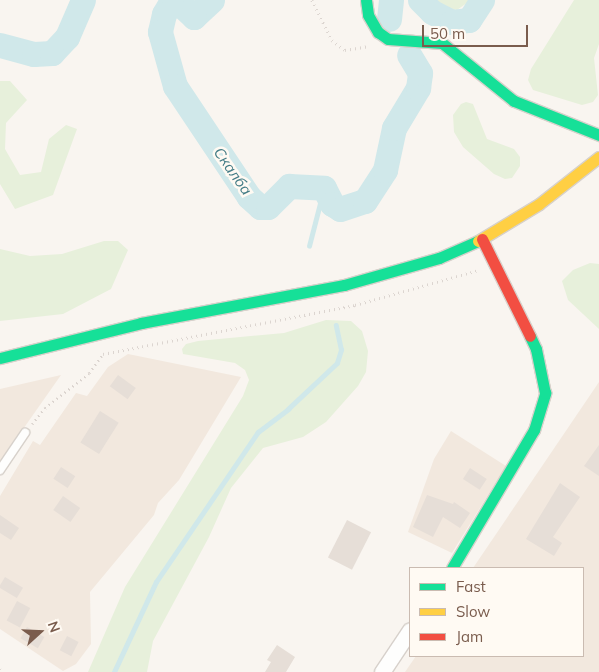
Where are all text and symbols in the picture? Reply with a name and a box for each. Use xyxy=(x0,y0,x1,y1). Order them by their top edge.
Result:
scale bar xyxy=(424,15,530,47)
text: 50 m xyxy=(430,24,465,43)
water label: Скалба xyxy=(210,144,256,198)
legend xyxy=(409,567,584,657)
text: Fast xyxy=(456,577,486,596)
text: Slow xyxy=(456,602,490,621)
north arrow xyxy=(15,607,65,657)
text: N xyxy=(44,619,64,635)
text: Jam xyxy=(456,627,483,646)

